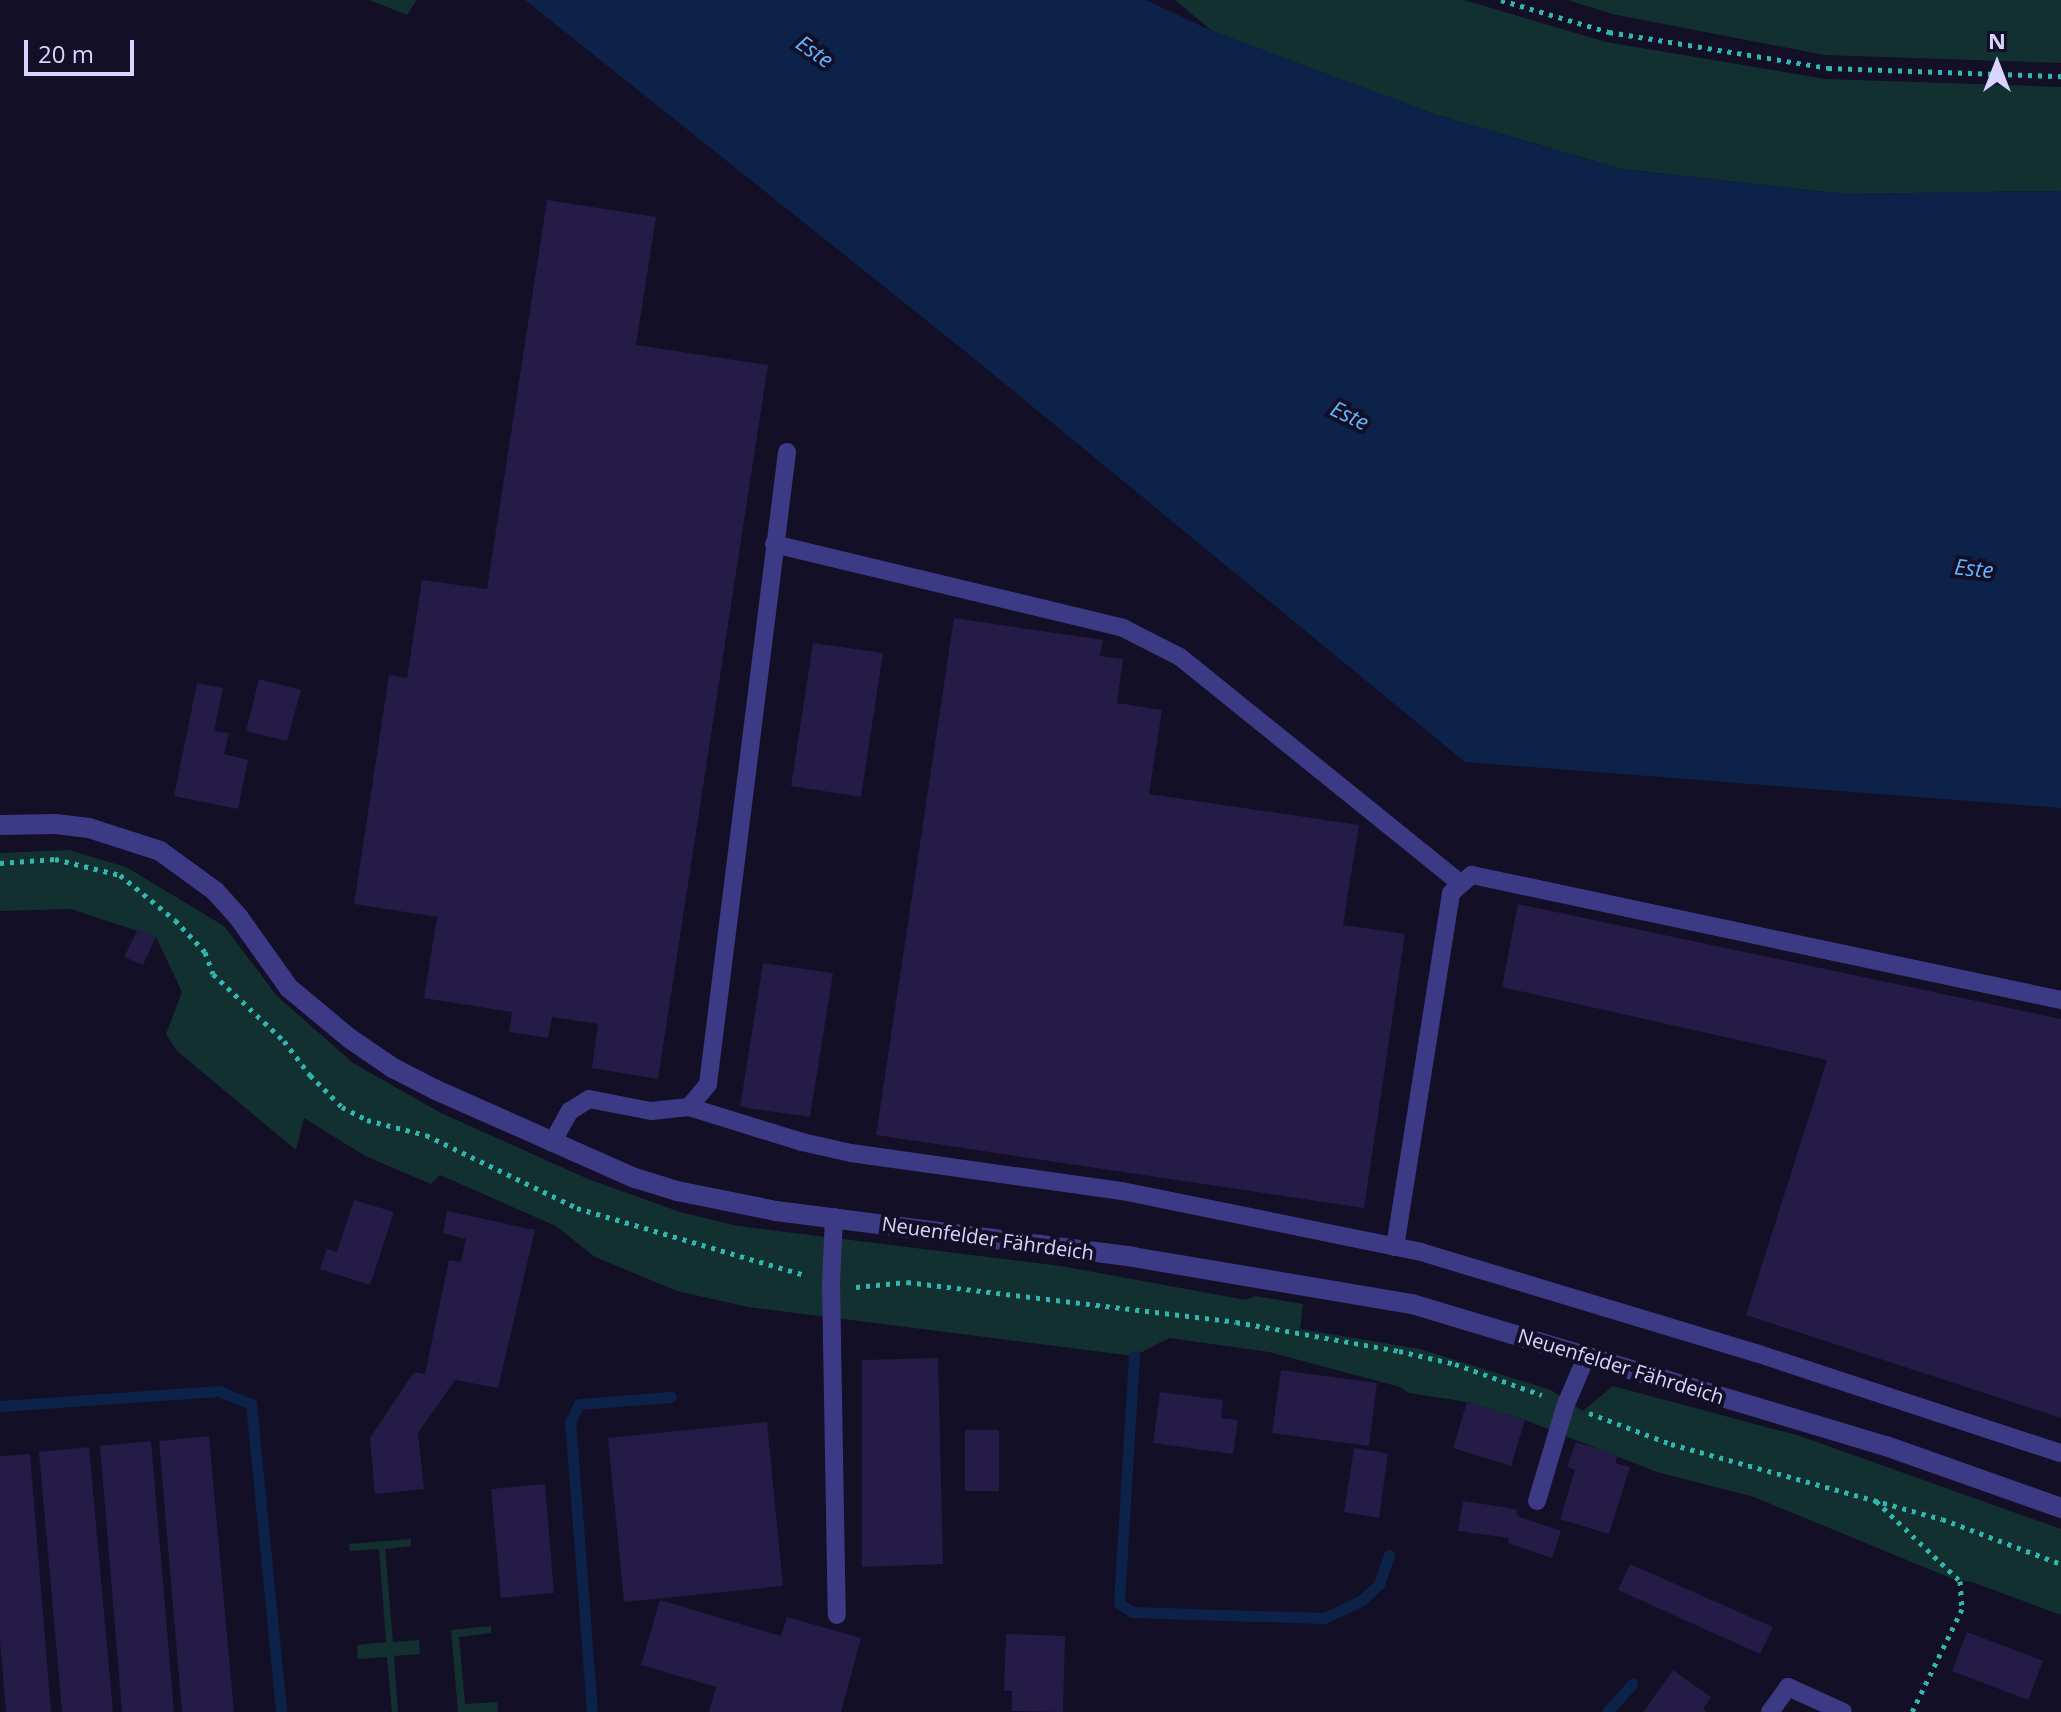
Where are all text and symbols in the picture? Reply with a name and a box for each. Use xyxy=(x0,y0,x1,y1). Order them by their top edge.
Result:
scale bar xyxy=(28,24,138,74)
north arrow xyxy=(1957,24,2037,104)
text: N xyxy=(1988,25,2006,55)
water label: Este xyxy=(791,29,839,73)
text: 20 m xyxy=(38,37,94,70)
water label: Este xyxy=(1327,395,1373,435)
water label: Este xyxy=(1953,553,1995,583)
street label: Neuenfelder Fährdeich xyxy=(880,1211,1096,1265)
street label: Neuenfelder Fährdeich xyxy=(1515,1323,1727,1409)

